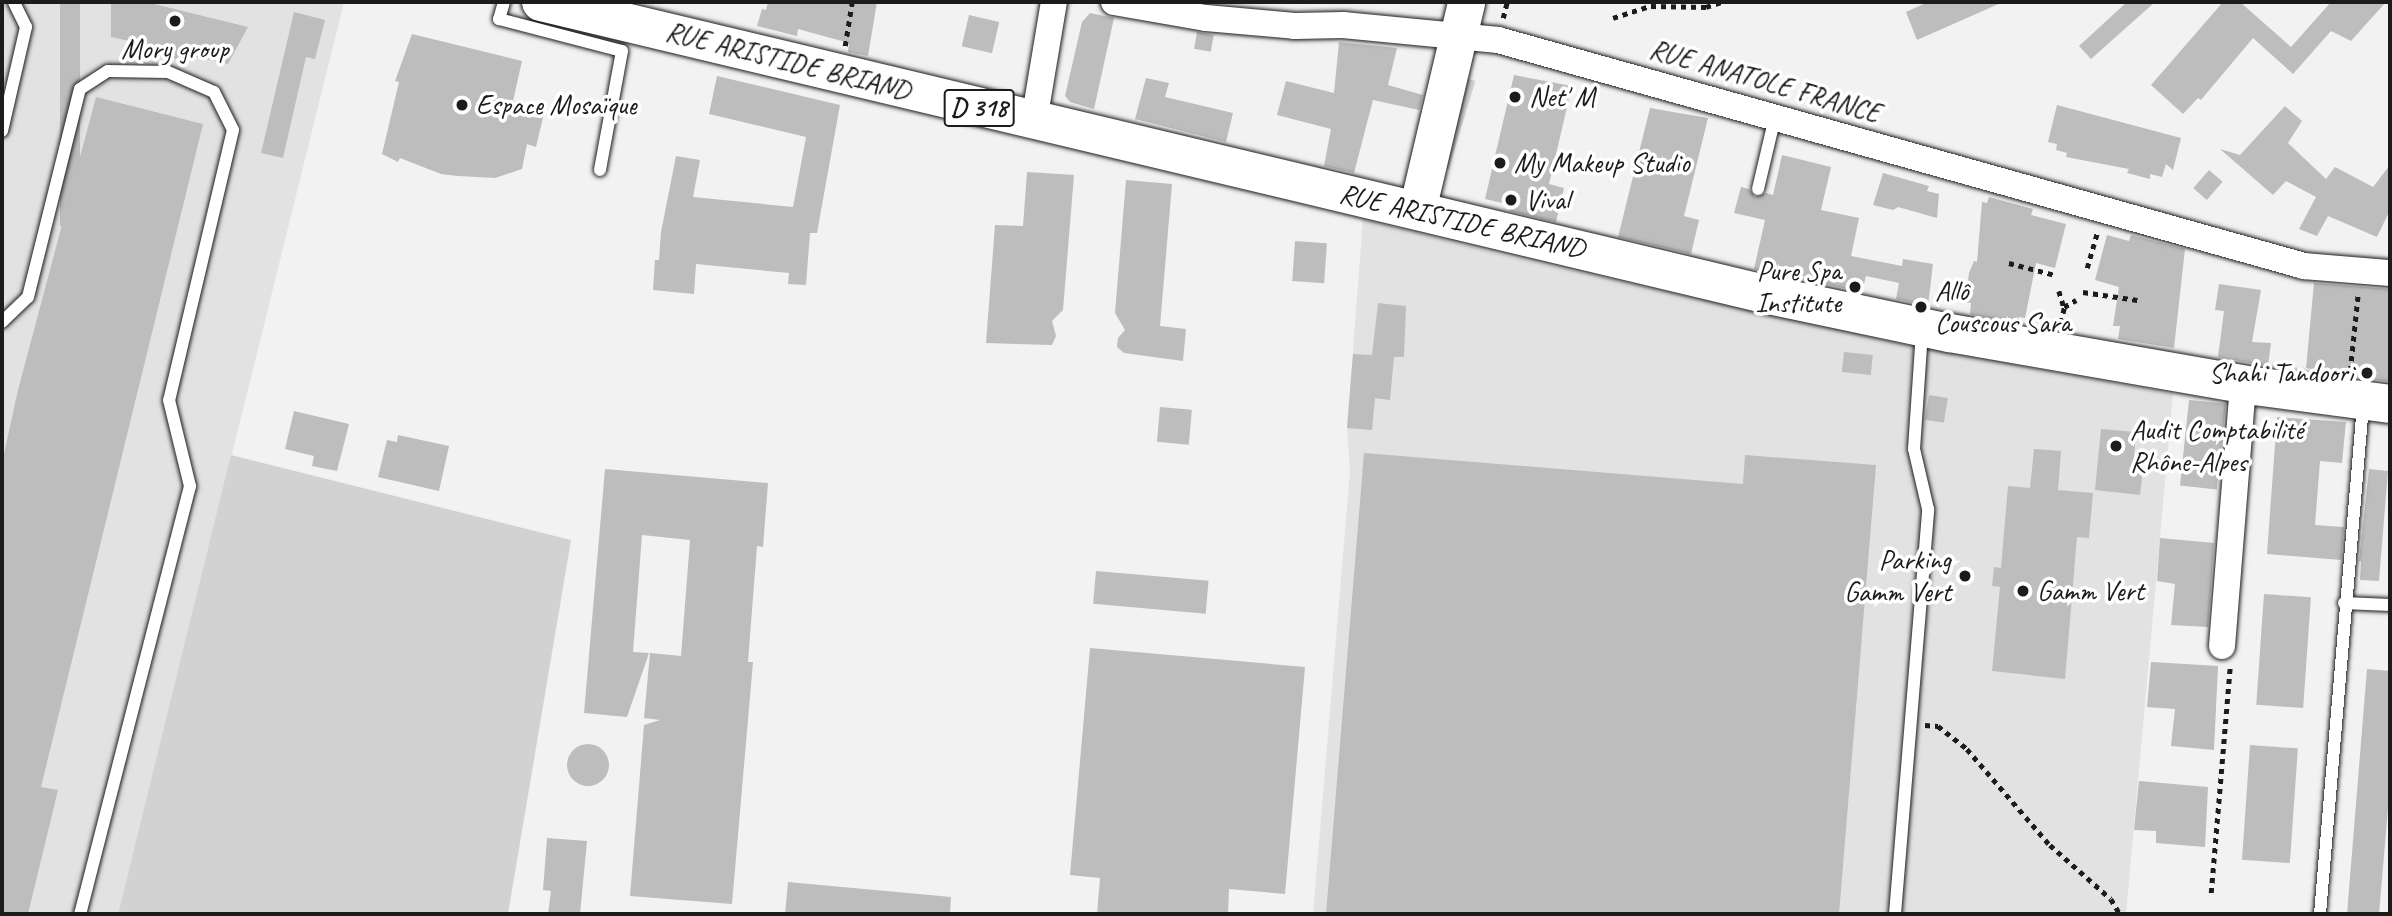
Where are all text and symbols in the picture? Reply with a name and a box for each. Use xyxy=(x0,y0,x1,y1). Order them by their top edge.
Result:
marker: Mory group xyxy=(167,13,183,29)
street label: RUE ARISTIDE BRIAND xyxy=(662,14,914,108)
place label: Mory group xyxy=(121,32,229,66)
street label: RUE ANATOLE FRANCE xyxy=(1646,32,1884,130)
place label: Net' M xyxy=(1529,80,1595,114)
road number: D 318 xyxy=(942,86,1016,130)
place label: Espace Mosaïque xyxy=(476,88,635,122)
marker: Net' M xyxy=(1507,89,1523,105)
marker: Espace Mosaïque xyxy=(454,97,470,113)
place label: My Makeup Studio xyxy=(1514,146,1690,180)
marker: My Makeup Studio xyxy=(1492,155,1508,171)
street label: RUE ARISTIDE BRIAND xyxy=(1336,176,1588,266)
place label: Vival xyxy=(1525,183,1569,217)
marker: Vival xyxy=(1503,192,1519,208)
place label: Pure Spa Institute xyxy=(1755,254,1841,320)
place label: Allô Couscous Sara xyxy=(1935,274,2071,340)
marker: Pure Spa Institute xyxy=(1847,279,1863,295)
marker: Allô Couscous Sara xyxy=(1913,299,1929,315)
place label: Shahi Tandoori xyxy=(2208,356,2353,390)
marker: Shahi Tandoori xyxy=(2359,365,2375,381)
place label: Audit Comptabilité Rhône-Alpes xyxy=(2130,413,2302,479)
marker: Audit Comptabilité Rhône-Alpes xyxy=(2108,438,2124,454)
place label: Parking Gamm Vert xyxy=(1844,543,1951,609)
marker: Parking Gamm Vert xyxy=(1957,568,1973,584)
place label: Gamm Vert xyxy=(2037,574,2144,608)
marker: Gamm Vert xyxy=(2015,583,2031,599)

